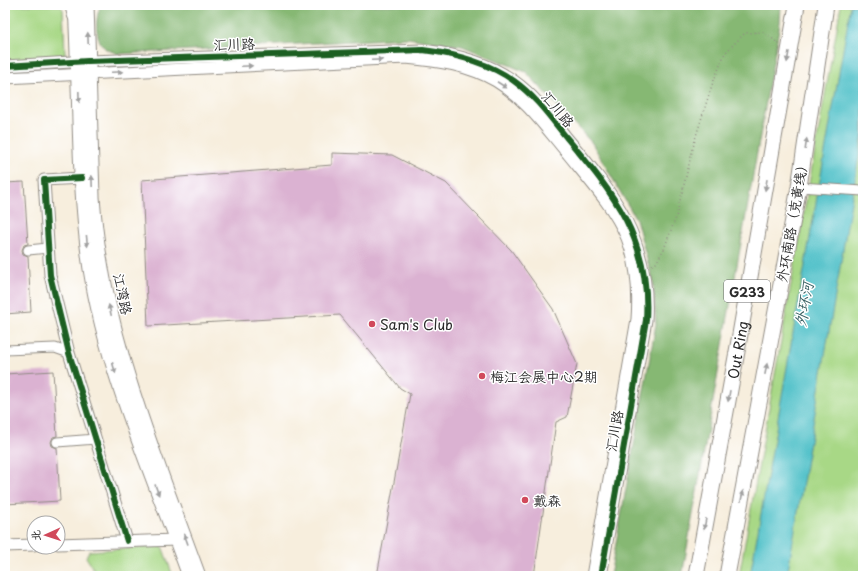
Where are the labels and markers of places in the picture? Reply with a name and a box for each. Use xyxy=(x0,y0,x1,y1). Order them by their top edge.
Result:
place label: Sam's Club xyxy=(380,314,453,335)
marker: Sam's Club xyxy=(367,319,377,329)
place label: 梅江会展中心2期 xyxy=(490,366,598,387)
marker: 梅江会展中心2期 xyxy=(477,371,487,381)
place label: 戴森 xyxy=(533,490,561,511)
marker: 戴森 xyxy=(520,495,530,505)

